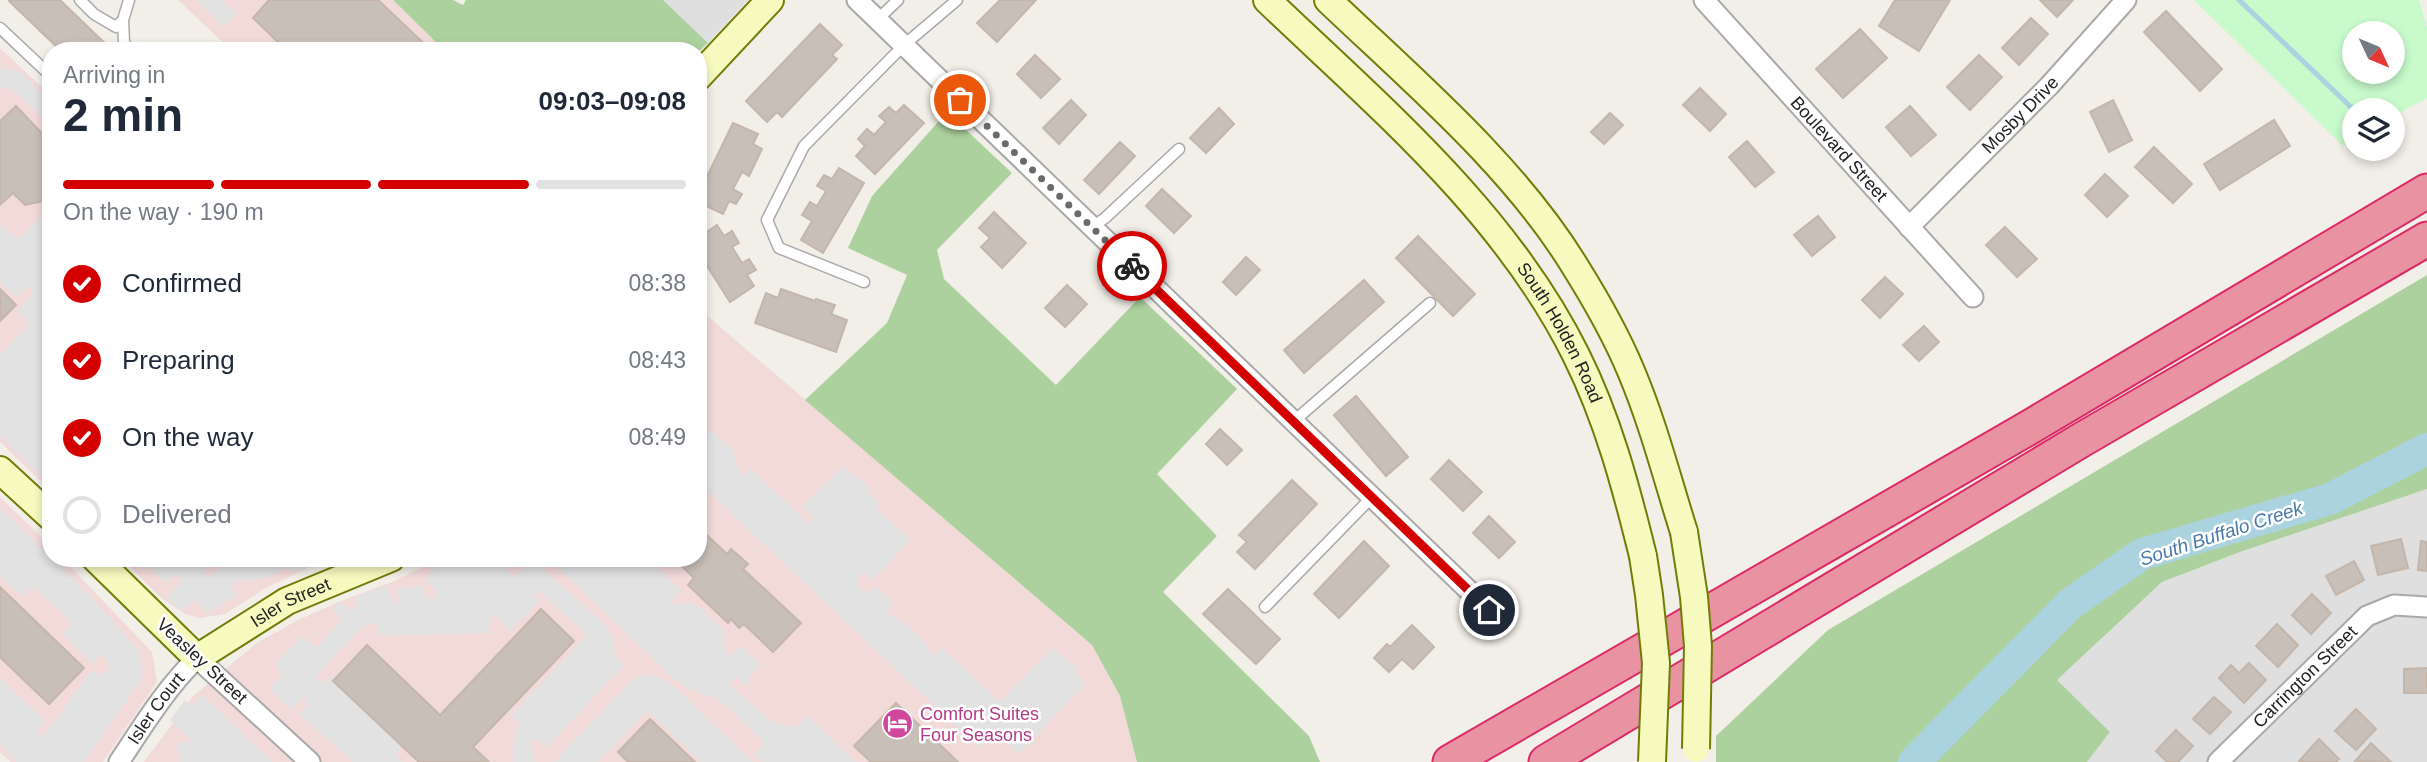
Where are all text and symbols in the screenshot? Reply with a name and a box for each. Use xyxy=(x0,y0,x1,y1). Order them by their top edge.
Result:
north arrow xyxy=(2342,21,2404,84)
map controls xyxy=(2342,21,2405,161)
text: Arriving in xyxy=(63,62,165,88)
pin xyxy=(930,70,990,130)
street label: Mosby Drive xyxy=(1978,72,2063,157)
icon: bag xyxy=(941,81,979,119)
text: 09:03–09:08 xyxy=(539,86,686,116)
text: 2 min xyxy=(63,89,183,141)
street label: Boulevard Street xyxy=(1786,93,1891,205)
button: layers xyxy=(2342,98,2405,161)
text: On the way · 190 m xyxy=(63,199,264,225)
courier xyxy=(1097,231,1167,301)
icon: bike xyxy=(1113,247,1151,285)
street label: South Holden Road xyxy=(1513,259,1606,406)
icon: check xyxy=(63,265,101,303)
text: Confirmed xyxy=(122,268,242,298)
text: 08:38 xyxy=(628,270,686,296)
icon: check xyxy=(63,342,101,380)
text: Preparing xyxy=(122,345,235,375)
text: 08:43 xyxy=(628,347,686,373)
icon: check xyxy=(63,419,101,457)
text: On the way xyxy=(122,422,254,452)
text: 08:49 xyxy=(628,424,686,450)
water label: South Buffalo Creek xyxy=(2137,497,2307,570)
text: Delivered xyxy=(122,499,232,529)
street label: Isler Street xyxy=(247,574,334,631)
pin xyxy=(1459,580,1519,640)
icon: home xyxy=(1470,591,1508,629)
street label: Veasley Street xyxy=(153,614,251,708)
street label: Carrington Street xyxy=(2249,621,2361,732)
street label: Isler Court xyxy=(124,669,188,748)
place label: Comfort Suites Four Seasons xyxy=(920,704,1039,745)
hotel icon: Comfort Suites Four Seasons xyxy=(880,707,914,741)

